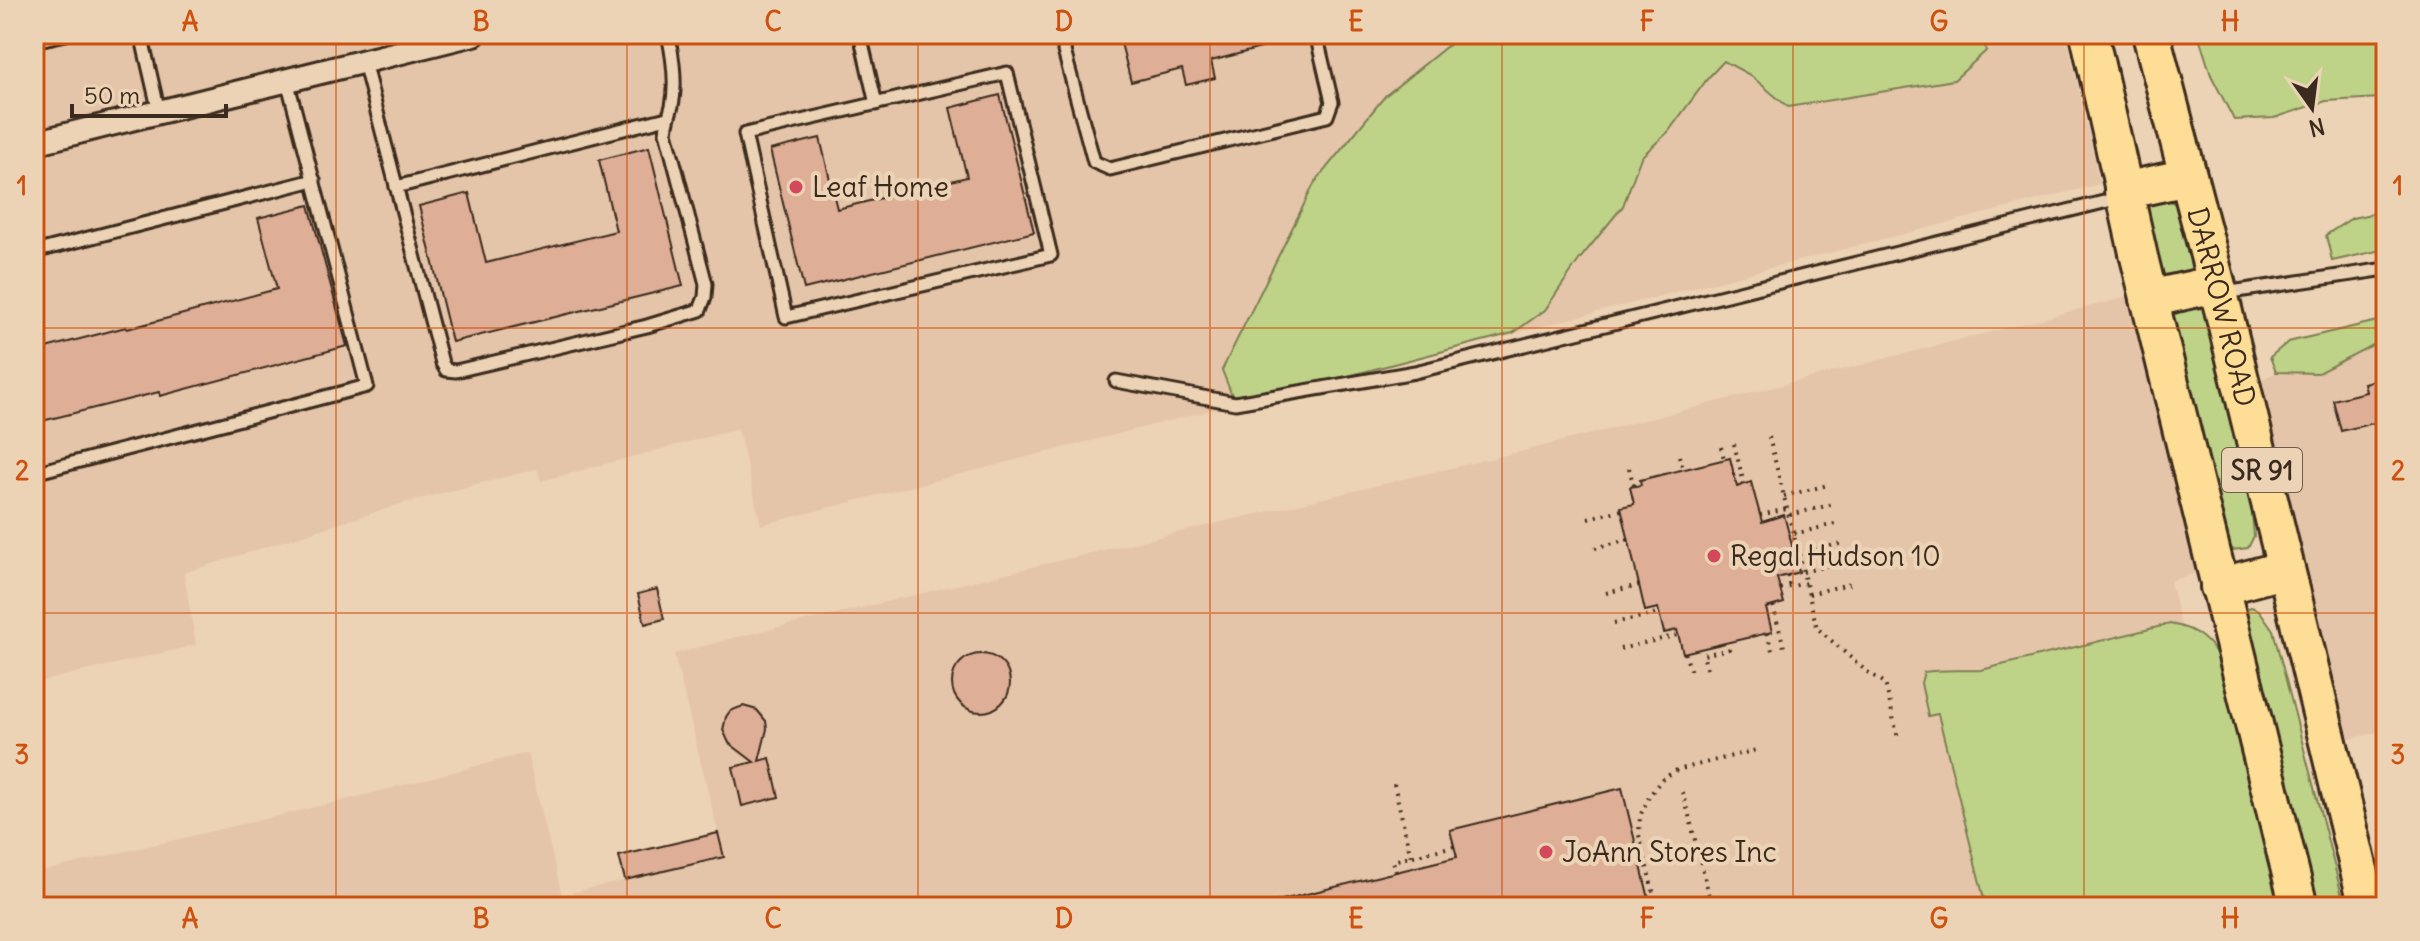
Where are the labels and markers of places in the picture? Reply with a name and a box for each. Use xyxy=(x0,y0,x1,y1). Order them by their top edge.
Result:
place label: Leaf Home xyxy=(812,169,949,205)
marker: Leaf Home xyxy=(787,178,805,196)
place label: Regal Hudson 10 xyxy=(1730,538,1941,574)
marker: Regal Hudson 10 xyxy=(1705,547,1723,565)
place label: JoAnn Stores Inc xyxy=(1562,834,1777,870)
marker: JoAnn Stores Inc xyxy=(1537,843,1555,861)

